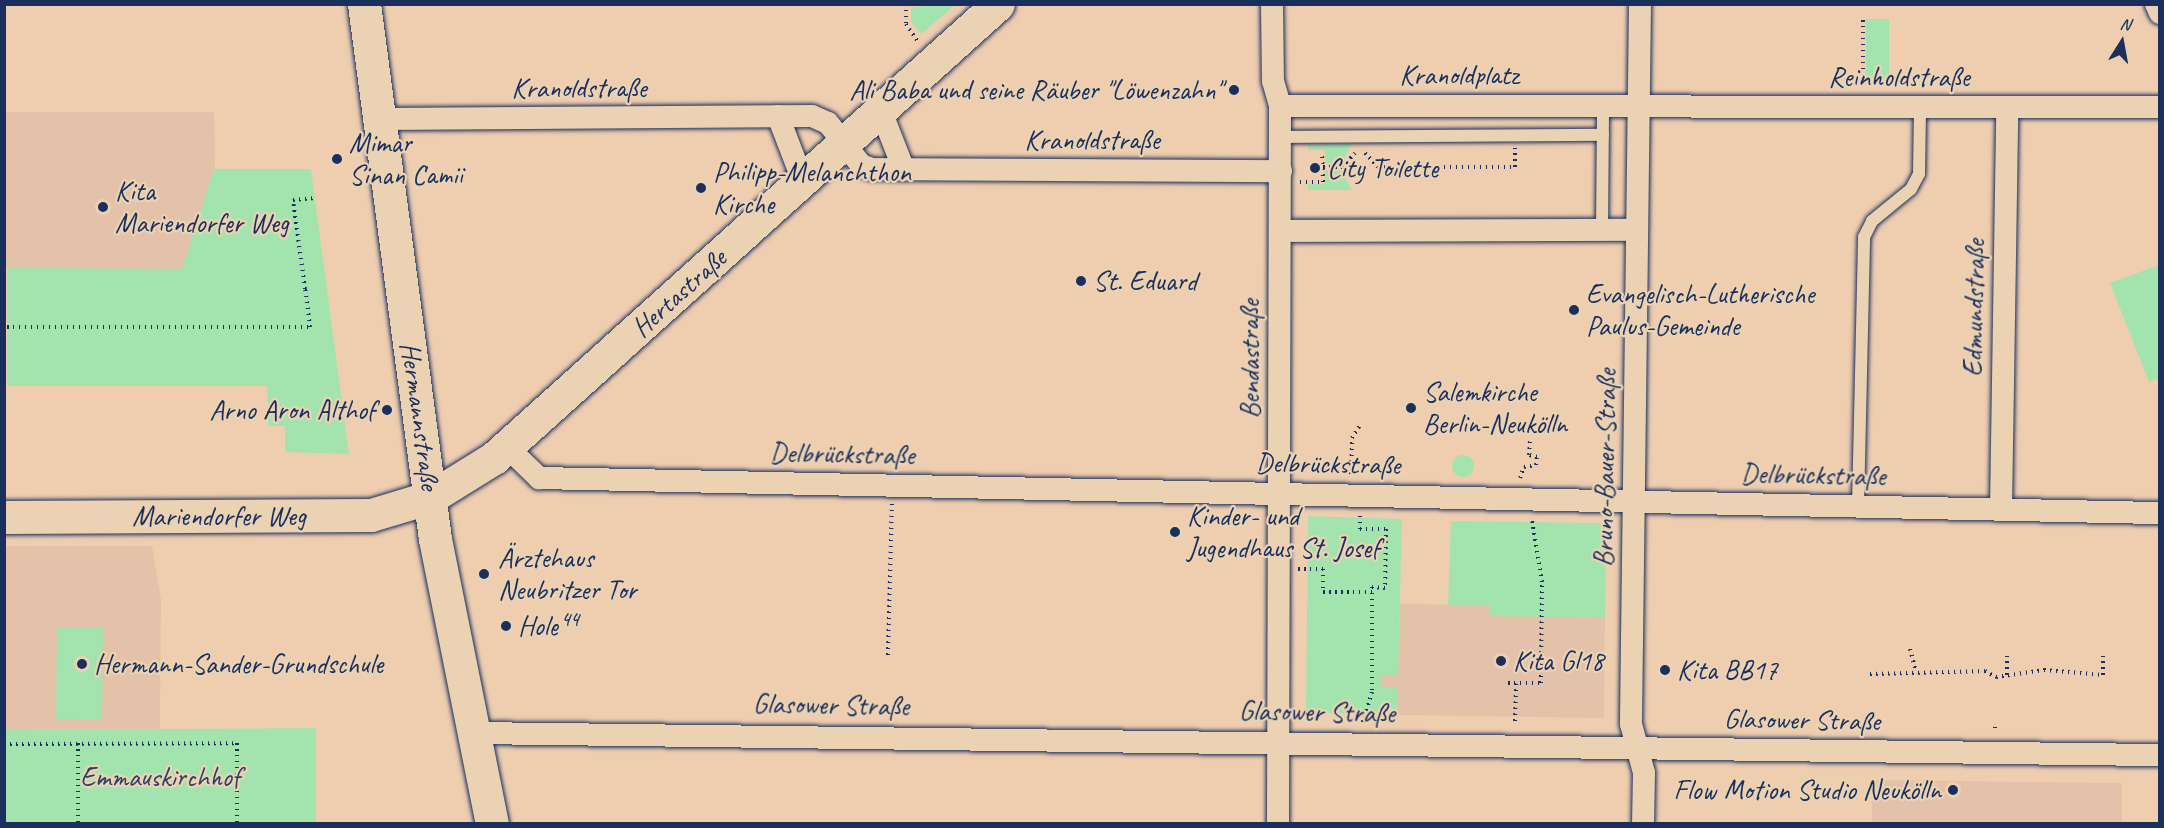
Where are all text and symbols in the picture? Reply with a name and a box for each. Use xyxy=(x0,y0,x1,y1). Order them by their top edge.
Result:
north arrow xyxy=(2092,12,2152,72)
text: N xyxy=(2119,14,2132,35)
street label: Kranoldplatz xyxy=(1399,58,1519,92)
street label: Reinholdstraße xyxy=(1828,60,1970,94)
street label: Kranoldstraße xyxy=(512,71,646,105)
place label: Ali Baba und seine Räuber "Löwenzahn" xyxy=(849,73,1222,107)
marker: Ali Baba und seine Räuber "Löwenzahn" xyxy=(1227,83,1241,97)
street label: Kranoldstraße xyxy=(1025,123,1159,157)
place label: Mimar Sinan Camii xyxy=(349,126,463,192)
place label: City Toilette xyxy=(1327,151,1438,185)
marker: Mimar Sinan Camii xyxy=(330,152,344,166)
place label: Philipp-Melanchthon Kirche xyxy=(713,155,911,221)
marker: City Toilette xyxy=(1308,161,1322,175)
place label: Kita Mariendorfer Weg xyxy=(115,174,289,240)
marker: Philipp-Melanchthon Kirche xyxy=(694,181,708,195)
marker: Kita Mariendorfer Weg xyxy=(96,200,110,214)
street label: Edmundstraße xyxy=(1956,239,1992,377)
street label: Hertastraße xyxy=(625,242,733,344)
place label: St. Eduard xyxy=(1093,264,1197,298)
marker: St. Eduard xyxy=(1074,274,1088,288)
place label: Evangelisch-Lutherische Paulus-Gemeinde xyxy=(1586,277,1814,343)
street label: Bendastraße xyxy=(1233,299,1267,419)
marker: Evangelisch-Lutherische Paulus-Gemeinde xyxy=(1567,303,1581,317)
street label: Hermannstraße xyxy=(393,340,447,492)
street label: Bruno-Bauer-Straße xyxy=(1586,369,1624,567)
place label: Salemkirche Berlin-Neukölln xyxy=(1423,375,1567,441)
place label: Arno Aron Althof xyxy=(210,393,375,427)
marker: Salemkirche Berlin-Neukölln xyxy=(1404,401,1418,415)
marker: Arno Aron Althof xyxy=(380,403,394,417)
street label: Delbrückstraße xyxy=(769,436,915,472)
street label: Delbrückstraße xyxy=(1255,446,1401,482)
street label: Delbrückstraße xyxy=(1740,457,1886,493)
street label: Mariendorfer Weg xyxy=(132,499,306,533)
place label: Kinder- und Jugendhaus St. Josef xyxy=(1187,499,1380,565)
marker: Kinder- und Jugendhaus St. Josef xyxy=(1168,525,1182,539)
place label: Ärztehaus Neubritzer Tor xyxy=(498,541,636,607)
marker: Ärztehaus Neubritzer Tor xyxy=(475,565,493,583)
place label: Hole⁴⁴ xyxy=(518,609,575,643)
marker: Hole⁴⁴ xyxy=(499,619,513,633)
place label: Kita Gl18 xyxy=(1513,644,1604,678)
place label: Hermann-Sander-Grundschule xyxy=(94,647,383,681)
place label: Kita BB17 xyxy=(1677,653,1778,687)
marker: Kita Gl18 xyxy=(1494,654,1508,668)
marker: Hermann-Sander-Grundschule xyxy=(75,657,89,671)
marker: Kita BB17 xyxy=(1658,663,1672,677)
street label: Glasower Straße xyxy=(752,687,910,723)
street label: Glasower Straße xyxy=(1238,694,1396,730)
street label: Glasower Straße xyxy=(1723,702,1881,738)
park label: Emmauskirchhof xyxy=(80,760,240,794)
place label: Flow Motion Studio Neukölln xyxy=(1673,773,1941,807)
marker: Flow Motion Studio Neukölln xyxy=(1946,783,1960,797)

